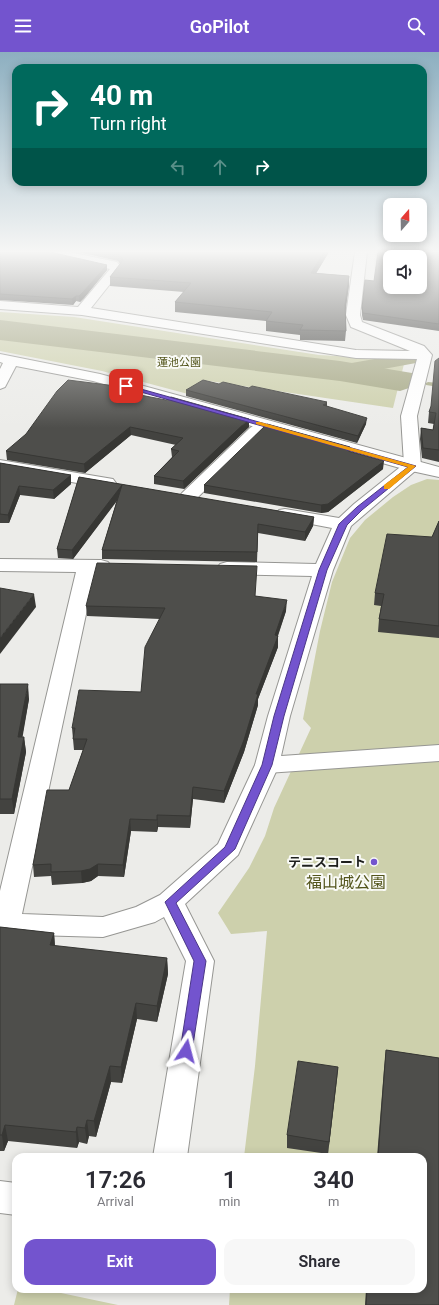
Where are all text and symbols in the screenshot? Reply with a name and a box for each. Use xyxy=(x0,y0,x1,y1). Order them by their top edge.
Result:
icon: menu xyxy=(12,15,34,37)
icon: search xyxy=(405,15,427,37)
text: GoPilot xyxy=(190,16,249,37)
text: 40 m xyxy=(90,79,153,112)
icon: right xyxy=(24,80,76,132)
text: Turn right xyxy=(90,113,167,134)
icon: left xyxy=(167,156,189,178)
icon: ahead xyxy=(209,156,231,178)
icon: right xyxy=(251,156,273,178)
north arrow xyxy=(383,198,427,242)
map controls xyxy=(383,198,427,294)
button: sound xyxy=(383,250,427,294)
park label: 蓮池公園 xyxy=(157,356,201,369)
pin xyxy=(109,369,143,403)
icon: arrive xyxy=(115,375,137,397)
place label: テニスコート xyxy=(288,855,366,870)
marker: テニスコート xyxy=(369,857,379,867)
park label: 福山城公園 xyxy=(306,873,386,892)
position arrow xyxy=(165,1030,207,1072)
text: 17:26 xyxy=(85,1166,146,1194)
text: 1 xyxy=(223,1166,236,1194)
text: 340 xyxy=(313,1166,354,1194)
text: Arrival xyxy=(97,1194,134,1209)
text: min xyxy=(219,1194,240,1209)
text: m xyxy=(328,1194,339,1209)
button: Exit xyxy=(24,1239,216,1285)
button: Share xyxy=(224,1239,415,1285)

